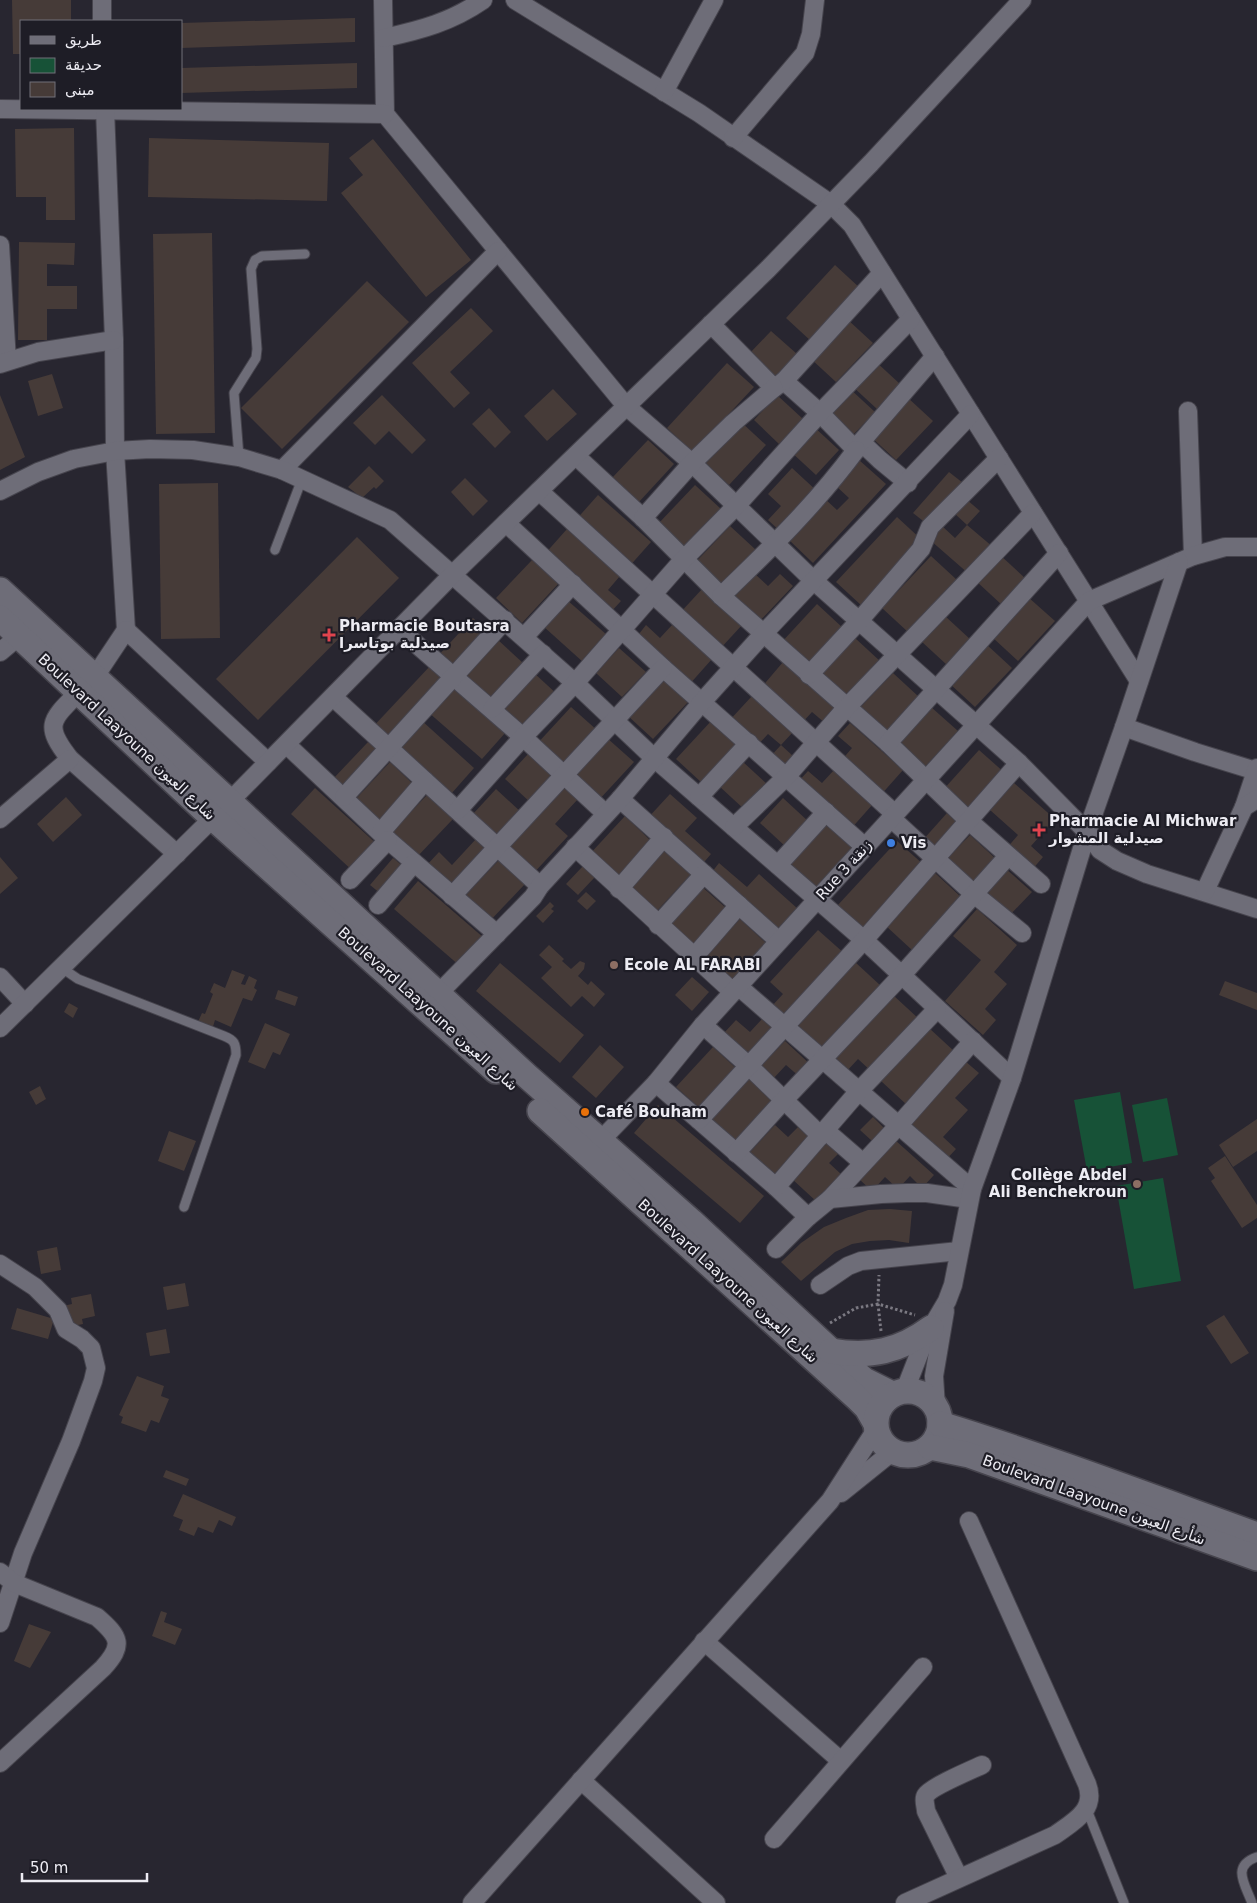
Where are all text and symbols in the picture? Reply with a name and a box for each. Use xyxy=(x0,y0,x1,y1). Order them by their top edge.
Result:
legend xyxy=(20,20,182,110)
text: طريق xyxy=(65,31,102,49)
text: حديقة xyxy=(65,56,102,74)
text: مبنى xyxy=(65,81,95,99)
place label: Pharmacie Boutasra صيدلية بوتاسرا xyxy=(339,617,510,652)
marker: Pharmacie Boutasra صيدلية بوتاسرا xyxy=(323,629,335,641)
street label: Boulevard Laayoune شارع العيون xyxy=(35,650,219,824)
place label: Pharmacie Al Michwar صيدلية المشوار xyxy=(1048,812,1237,847)
marker: Pharmacie Al Michwar صيدلية المشوار xyxy=(1033,824,1045,836)
place label: Vis xyxy=(901,834,926,852)
street label: Rue 3 زنقة xyxy=(812,836,876,904)
marker: Vis xyxy=(885,837,897,849)
street label: Boulevard Laayoune شارع العيون xyxy=(334,923,522,1095)
place label: Ecole AL FARABI xyxy=(624,956,761,974)
marker: Ecole AL FARABI xyxy=(608,959,620,971)
place label: Café Bouham xyxy=(595,1103,707,1121)
marker: Café Bouham xyxy=(579,1106,591,1118)
place label: Collège Abdel Ali Benchekroun xyxy=(989,1166,1127,1201)
marker: Collège Abdel Ali Benchekroun xyxy=(1131,1178,1143,1190)
street label: Boulevard Laayoune شارع العيون xyxy=(634,1195,822,1367)
street label: Boulevard Laayoune شأرع العيون xyxy=(980,1449,1209,1549)
scale bar xyxy=(22,1850,148,1882)
text: 50 m xyxy=(30,1859,68,1877)

